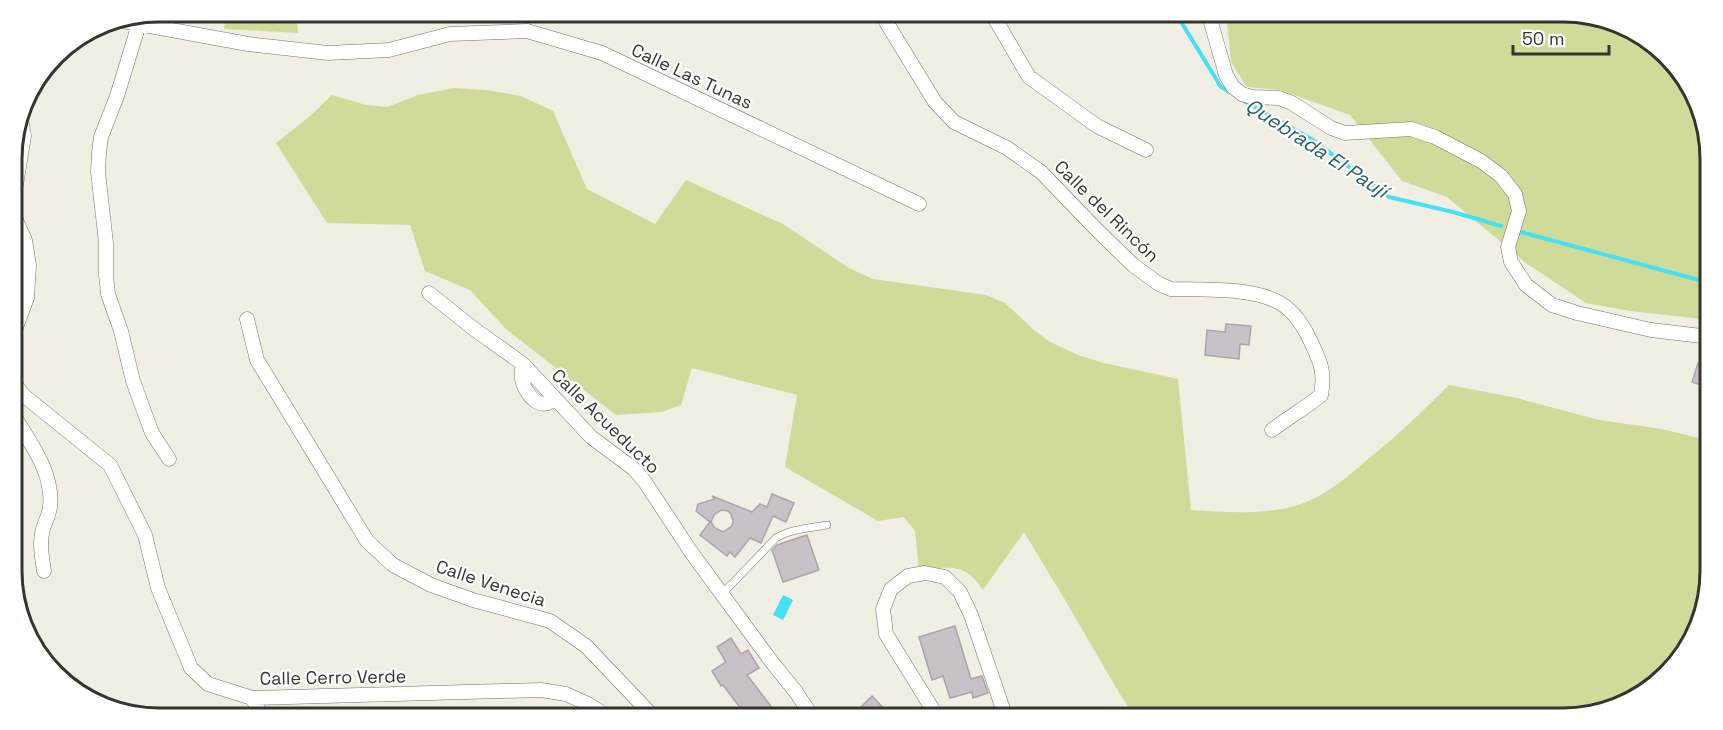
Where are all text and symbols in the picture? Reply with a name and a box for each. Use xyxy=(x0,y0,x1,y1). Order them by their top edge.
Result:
scale bar xyxy=(1513,18,1609,56)
text: 50 m xyxy=(1522,27,1564,50)
street label: Calle Las Tunas xyxy=(628,38,756,114)
water label: Quebrada El Paují xyxy=(1241,92,1397,206)
street label: Calle del Rincón xyxy=(1050,155,1164,267)
street label: Calle Acueducto xyxy=(547,364,665,478)
street label: Calle Venecia xyxy=(433,554,549,612)
street label: Calle Cerro Verde xyxy=(259,664,407,690)

